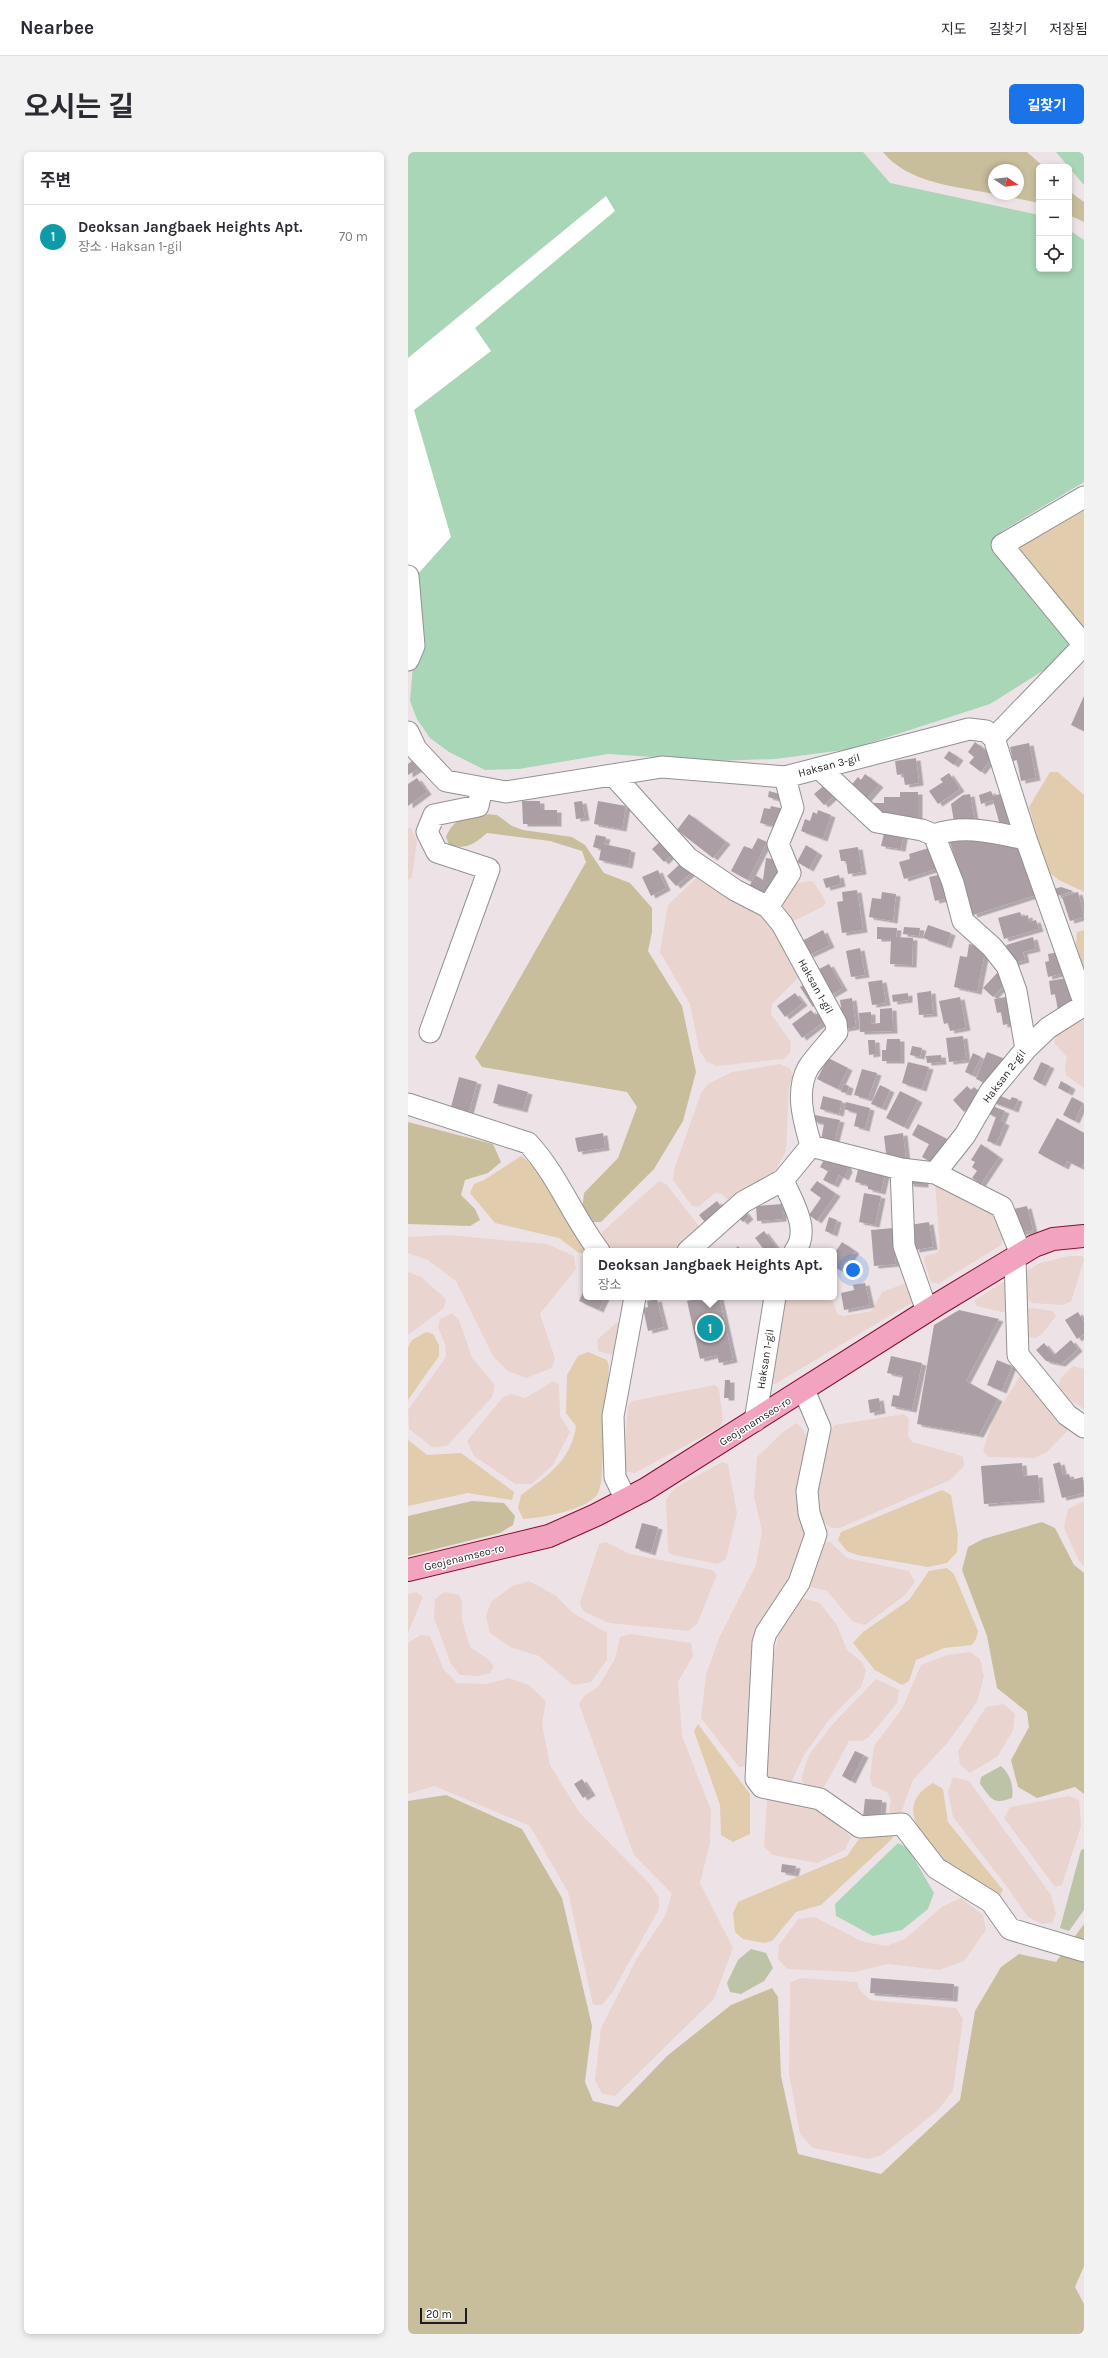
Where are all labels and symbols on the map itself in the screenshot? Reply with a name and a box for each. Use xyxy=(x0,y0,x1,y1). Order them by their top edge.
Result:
north arrow xyxy=(988,164,1024,200)
street label: Haksan 3-gil xyxy=(797,751,862,780)
street label: Haksan 1-gil xyxy=(795,957,836,1016)
street label: Haksan 2-gil xyxy=(980,1047,1029,1106)
your location xyxy=(843,1260,863,1280)
pin: 1 xyxy=(697,1313,723,1343)
street label: Haksan 1-gil xyxy=(754,1328,777,1390)
street label: Geojenamseo-ro xyxy=(717,1394,794,1449)
street label: Geojenamseo-ro xyxy=(423,1541,506,1574)
scale bar xyxy=(420,2306,467,2325)

